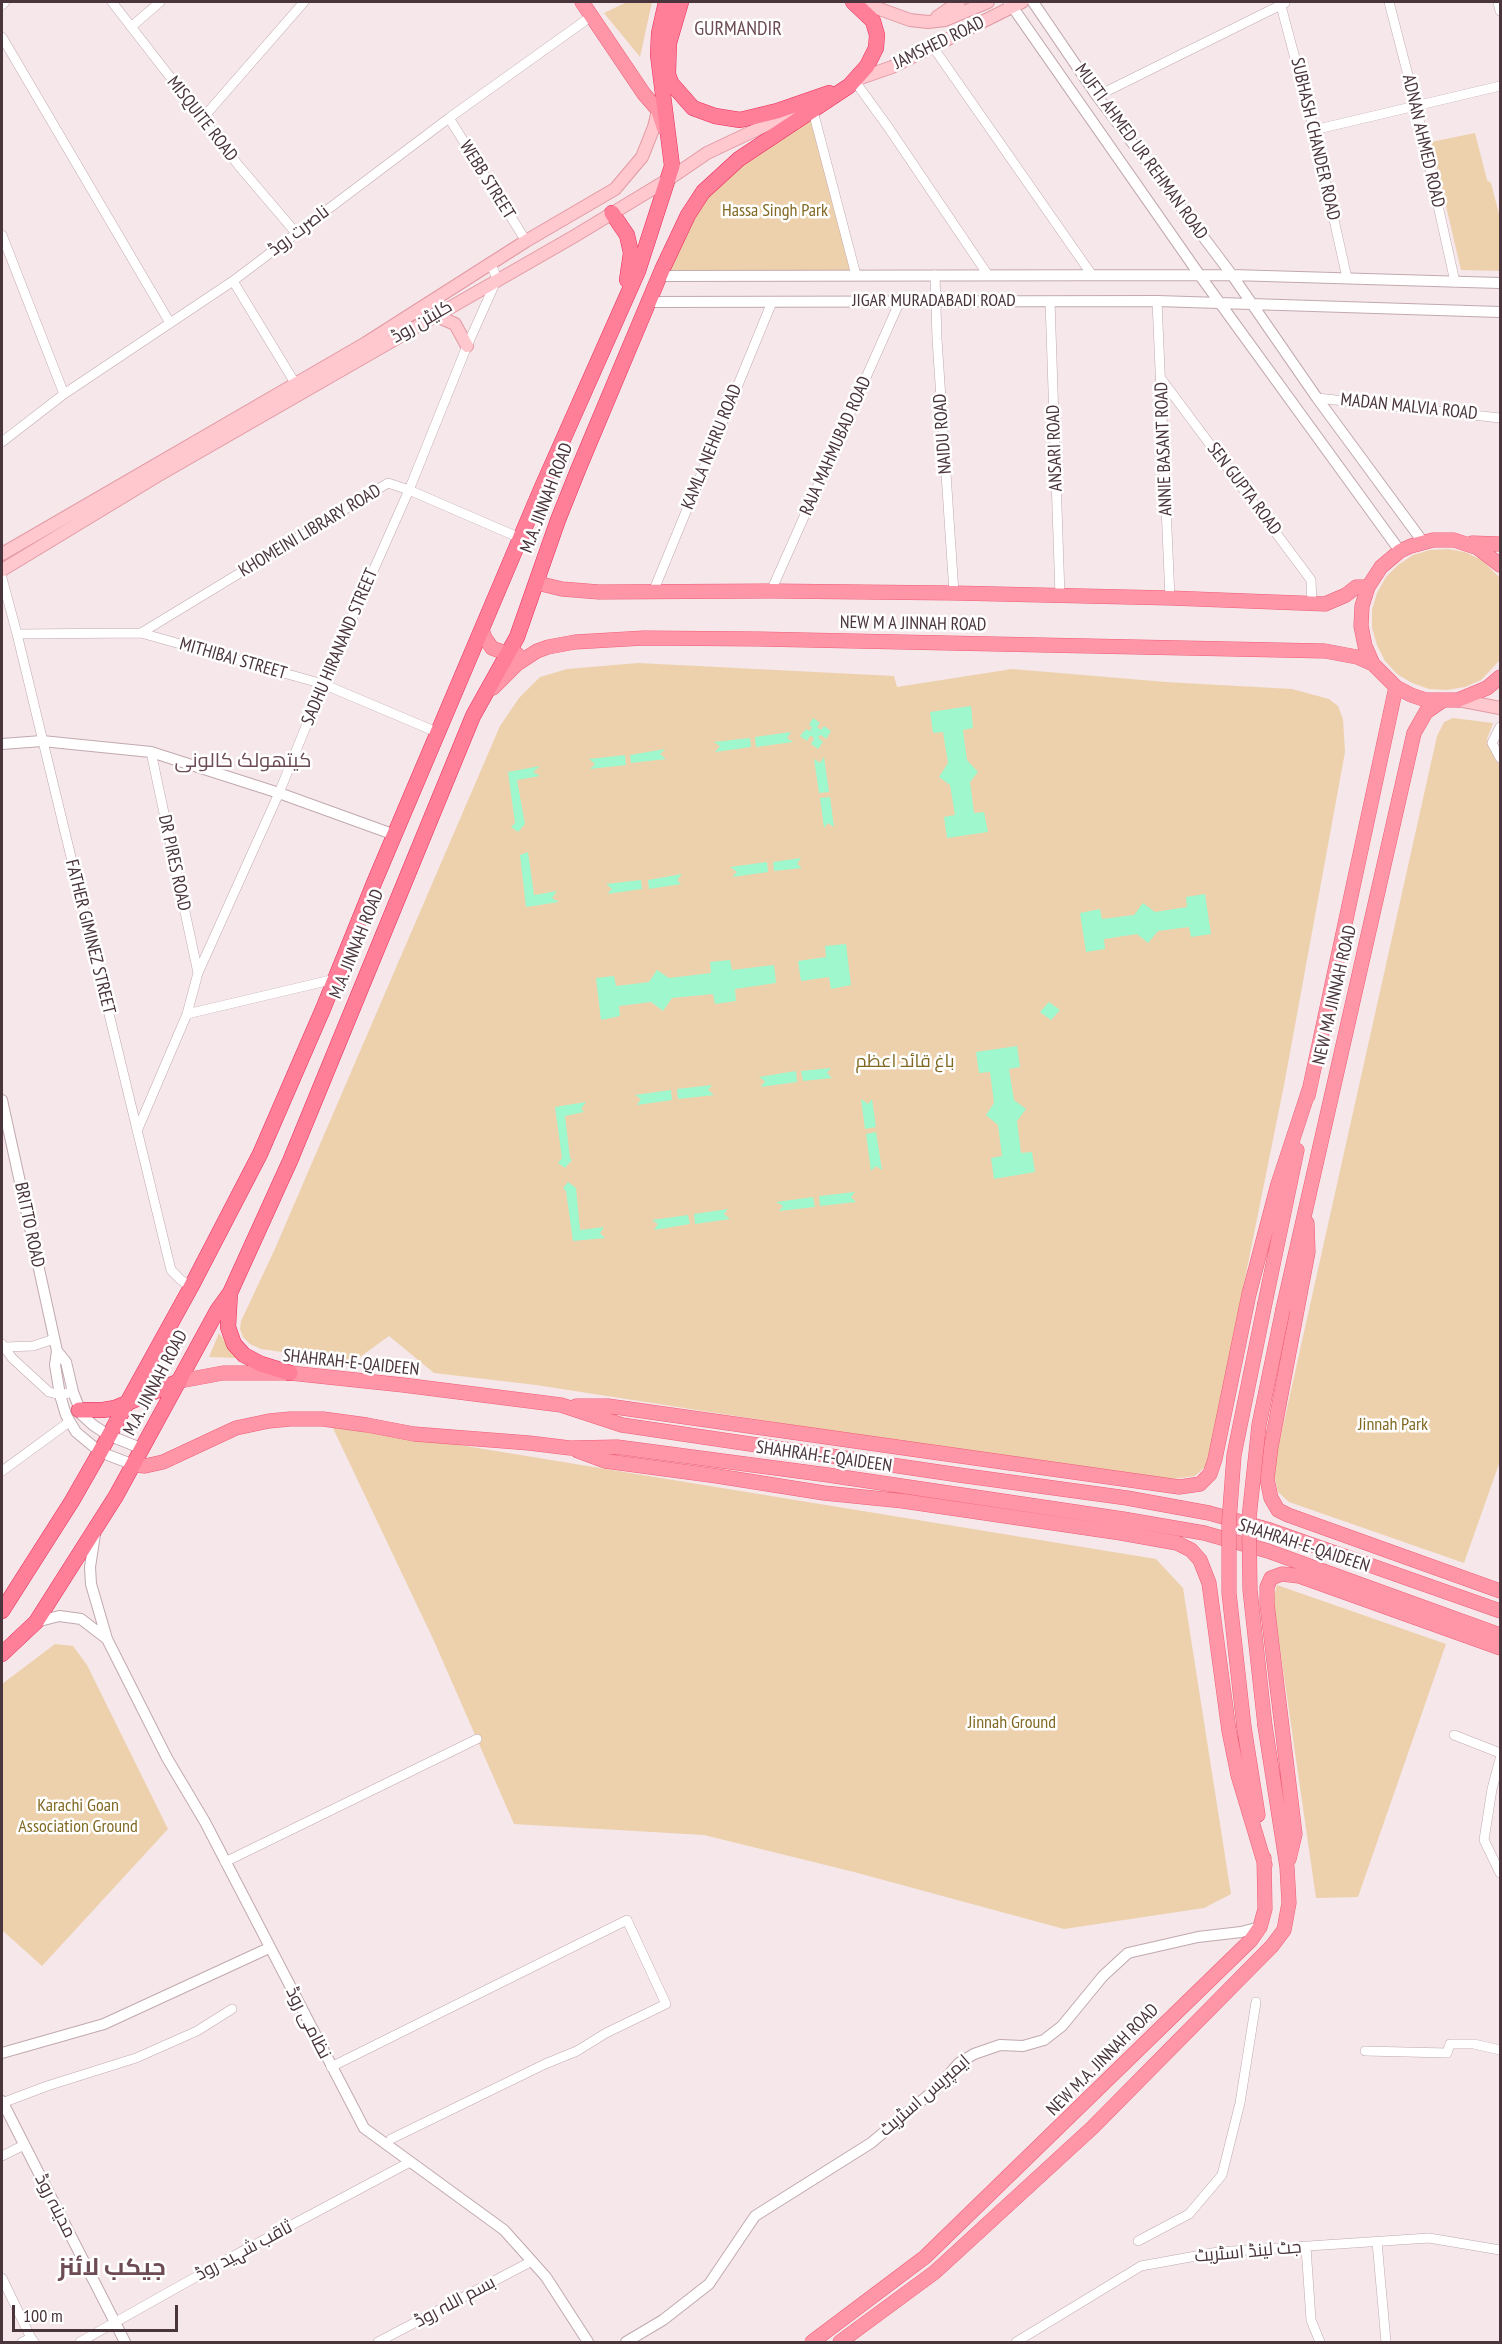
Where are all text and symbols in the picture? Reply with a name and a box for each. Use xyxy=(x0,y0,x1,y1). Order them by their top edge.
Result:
street label: JAMSHED ROAD xyxy=(890,12,988,74)
district label: GURMANDIR xyxy=(687,17,789,41)
street label: SUBHASH CHANDER ROAD xyxy=(1286,56,1344,222)
street label: MUFTI AHMED UR REHMAN ROAD xyxy=(1070,60,1212,244)
street label: MISQUITE ROAD xyxy=(162,72,242,166)
street label: ADNAN AHMED ROAD xyxy=(1397,72,1449,210)
street label: WEBB STREET xyxy=(454,137,520,223)
park label: Hassa Singh Park xyxy=(722,200,828,222)
street label: ناصرت روڈ xyxy=(264,201,334,261)
street label: JIGAR MURADABADI ROAD xyxy=(852,290,1016,312)
street label: کلیٹن روڈ xyxy=(388,296,456,348)
street label: RAJA MAHMUBAD ROAD xyxy=(796,373,876,519)
street label: KAMLA NEHRU ROAD xyxy=(677,381,747,513)
street label: ANNIE BASANT ROAD xyxy=(1151,382,1177,516)
street label: MADAN MALVIA ROAD xyxy=(1340,389,1478,425)
street label: NAIDU ROAD xyxy=(929,393,957,475)
street label: ANSARI ROAD xyxy=(1043,404,1067,492)
street label: SEN GUPTA ROAD xyxy=(1202,439,1286,539)
street label: M.A. JINNAH ROAD xyxy=(516,440,578,556)
street label: KHOMEINI LIBRARY ROAD xyxy=(235,480,385,582)
street label: SADHU HIRANAND STREET xyxy=(297,565,383,729)
street label: NEW M A JINNAH ROAD xyxy=(840,612,986,636)
street label: MITHIBAI STREET xyxy=(177,633,289,685)
district label: کیتھولک کالونی xyxy=(175,749,311,773)
street label: DR PIRES ROAD xyxy=(153,813,195,913)
street label: FATHER GIMINEZ STREET xyxy=(60,857,120,1017)
street label: M.A. JINNAH ROAD xyxy=(325,886,389,1002)
street label: NEW MA JINNAH ROAD xyxy=(1308,923,1362,1067)
park label: باغ قائد اعظم xyxy=(855,1051,955,1073)
street label: BRITTO ROAD xyxy=(9,1180,49,1270)
street label: M.A. JINNAH ROAD xyxy=(119,1327,193,1439)
street label: SHAHRAH-E-QAIDEEN xyxy=(282,1345,420,1381)
park label: Jinnah Park xyxy=(1358,1414,1428,1436)
street label: SHAHRAH-E-QAIDEEN xyxy=(755,1437,893,1477)
street label: SHAHRAH-E-QAIDEEN xyxy=(1236,1515,1372,1577)
park label: Jinnah Ground xyxy=(968,1712,1056,1734)
park label: Karachi Goan Association Ground xyxy=(18,1795,138,1838)
street label: نظامی روڈ xyxy=(281,1983,335,2063)
street label: NEW M.A. JINNAH ROAD xyxy=(1043,2000,1163,2120)
street label: ایمپریس اسٹریٹ xyxy=(875,2051,975,2141)
street label: مدینہ روڈ xyxy=(30,2170,80,2242)
street label: ثاقب شہید روڈ xyxy=(192,2216,296,2286)
street label: جٹ لینڈ اسٹریٹ xyxy=(1194,2237,1302,2267)
district label: جیکب لائنز xyxy=(58,2254,166,2282)
street label: بسم اللہ روڈ xyxy=(411,2272,499,2332)
scale bar xyxy=(15,2293,182,2331)
text: 100 m xyxy=(23,2304,63,2327)

